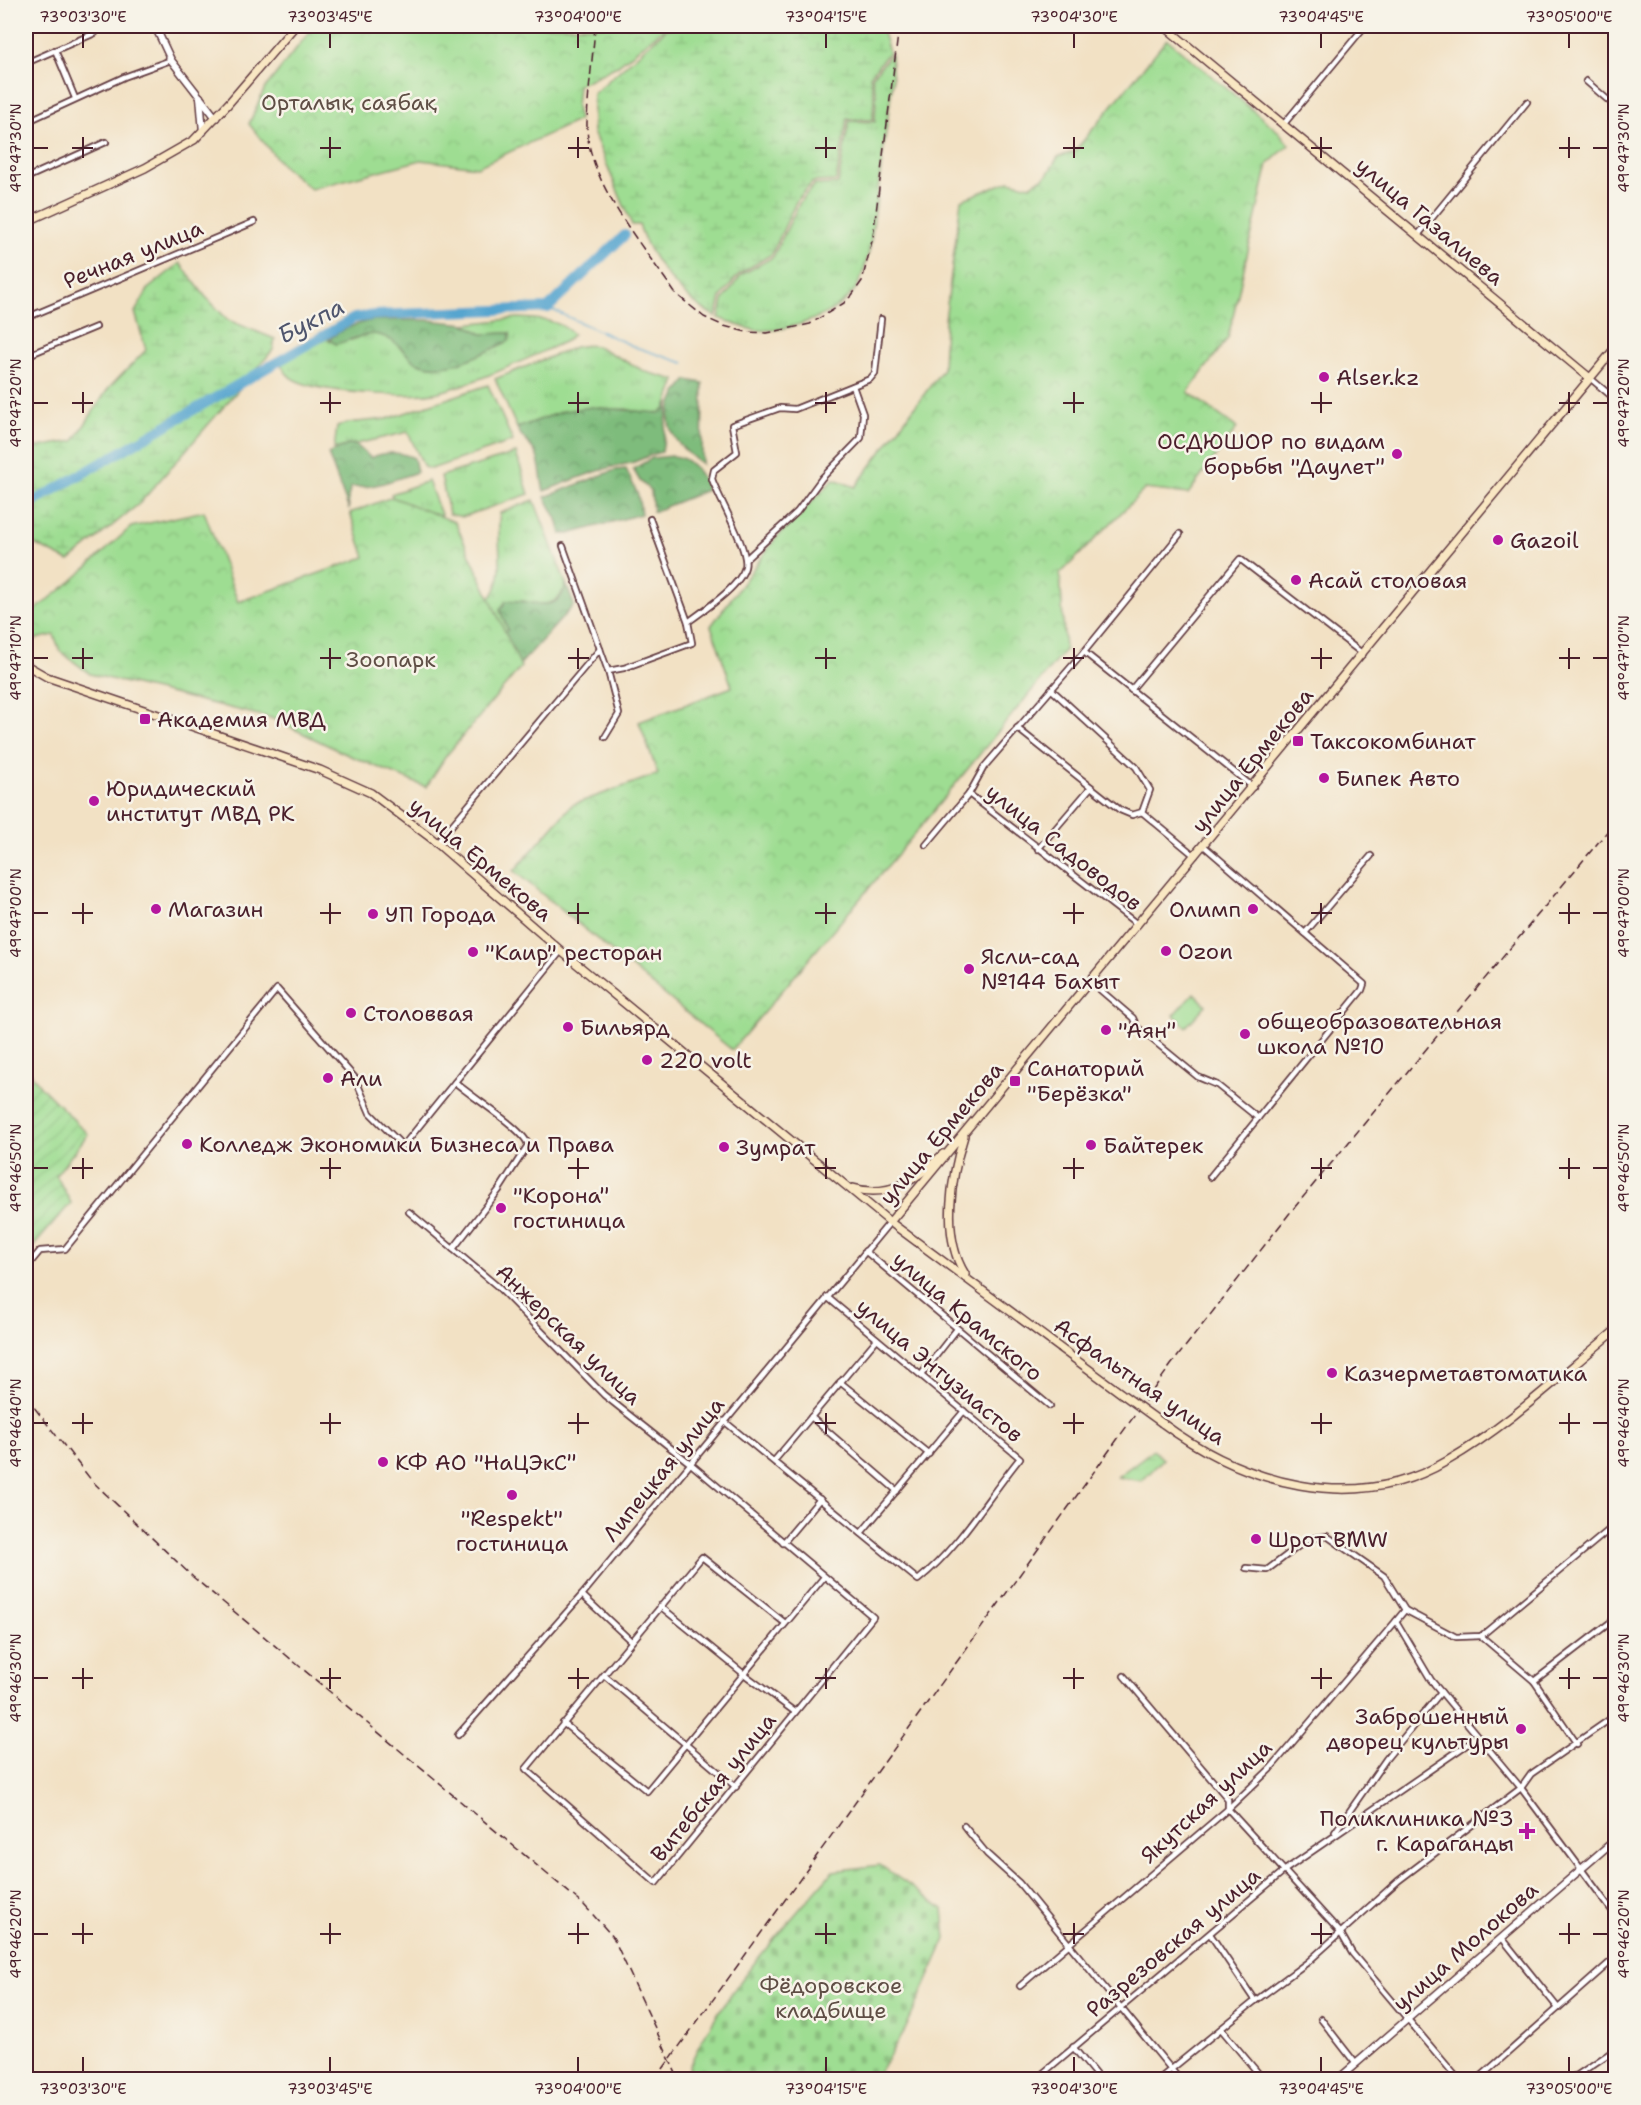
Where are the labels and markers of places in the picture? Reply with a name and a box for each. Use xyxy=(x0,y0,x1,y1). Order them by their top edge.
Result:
place label: Alser.kz xyxy=(1336,363,1419,392)
marker: Alser.kz xyxy=(1317,370,1331,384)
place label: ОСДЮШОР по видам борьбы "Даулет" xyxy=(1157,427,1385,481)
marker: ОСДЮШОР по видам борьбы "Даулет" xyxy=(1390,447,1404,461)
place label: Gazoil xyxy=(1510,526,1579,555)
marker: Gazoil xyxy=(1491,533,1505,547)
place label: Асай столовая xyxy=(1308,566,1467,595)
marker: Асай столовая xyxy=(1289,573,1303,587)
place label: Академия МВД xyxy=(157,705,326,734)
marker: Академия МВД xyxy=(138,712,152,726)
place label: Таксокомбинат xyxy=(1310,727,1476,756)
marker: Таксокомбинат xyxy=(1291,734,1305,748)
place label: Бипек Авто xyxy=(1336,764,1460,793)
marker: Бипек Авто xyxy=(1317,771,1331,785)
place label: Юридический институт МВД РК xyxy=(106,774,295,828)
marker: Юридический институт МВД РК xyxy=(87,794,101,808)
place label: Магазин xyxy=(168,895,264,924)
place label: Олимп xyxy=(1169,895,1241,924)
place label: УП Города xyxy=(385,900,496,929)
marker: Магазин xyxy=(149,902,163,916)
marker: Олимп xyxy=(1246,902,1260,916)
marker: УП Города xyxy=(366,907,380,921)
place label: Ozon xyxy=(1178,937,1233,966)
place label: "Каир" ресторан xyxy=(485,938,663,967)
place label: Ясли-сад №144 Бахыт xyxy=(981,942,1121,996)
marker: Ozon xyxy=(1159,944,1173,958)
marker: "Каир" ресторан xyxy=(466,945,480,959)
marker: Ясли-сад №144 Бахыт xyxy=(962,962,976,976)
place label: Столоввая xyxy=(363,999,474,1028)
marker: Столоввая xyxy=(344,1006,358,1020)
place label: общеобразовательная школа №10 xyxy=(1257,1007,1502,1061)
place label: Бильярд xyxy=(580,1013,670,1042)
place label: "Аян" xyxy=(1118,1016,1176,1045)
marker: Бильярд xyxy=(561,1020,575,1034)
marker: "Аян" xyxy=(1099,1023,1113,1037)
marker: общеобразовательная школа №10 xyxy=(1238,1027,1252,1041)
place label: 220 volt xyxy=(659,1046,752,1075)
marker: 220 volt xyxy=(640,1053,654,1067)
place label: Санаторий "Берёзка" xyxy=(1027,1054,1144,1108)
place label: Али xyxy=(340,1064,382,1093)
marker: Али xyxy=(321,1071,335,1085)
marker: Санаторий "Берёзка" xyxy=(1008,1074,1022,1088)
place label: Колледж Экономики Бизнеса и Права xyxy=(199,1130,614,1159)
place label: Байтерек xyxy=(1103,1131,1204,1160)
place label: Зумрат xyxy=(736,1133,816,1162)
marker: Колледж Экономики Бизнеса и Права xyxy=(180,1137,194,1151)
marker: Байтерек xyxy=(1084,1138,1098,1152)
marker: Зумрат xyxy=(717,1140,731,1154)
place label: "Корона" гостиница xyxy=(513,1181,625,1235)
marker: "Корона" гостиница xyxy=(494,1201,508,1215)
place label: Казчерметавтоматика xyxy=(1344,1359,1588,1388)
marker: Казчерметавтоматика xyxy=(1325,1366,1339,1380)
place label: КФ АО "НаЦЭкС" xyxy=(395,1448,577,1477)
marker: КФ АО "НаЦЭкС" xyxy=(376,1455,390,1469)
marker: "Respekt" гостиница xyxy=(505,1488,519,1502)
place label: "Respekt" гостиница xyxy=(456,1504,568,1558)
place label: Шрот BMW xyxy=(1268,1525,1388,1554)
marker: Шрот BMW xyxy=(1249,1532,1263,1546)
place label: Заброшенный дворец культуры xyxy=(1326,1702,1509,1756)
marker: Заброшенный дворец культуры xyxy=(1514,1722,1528,1736)
place label: Поликлиника №3 г. Караганды xyxy=(1320,1804,1514,1858)
marker: Поликлиника №3 г. Караганды xyxy=(1518,1822,1536,1840)

